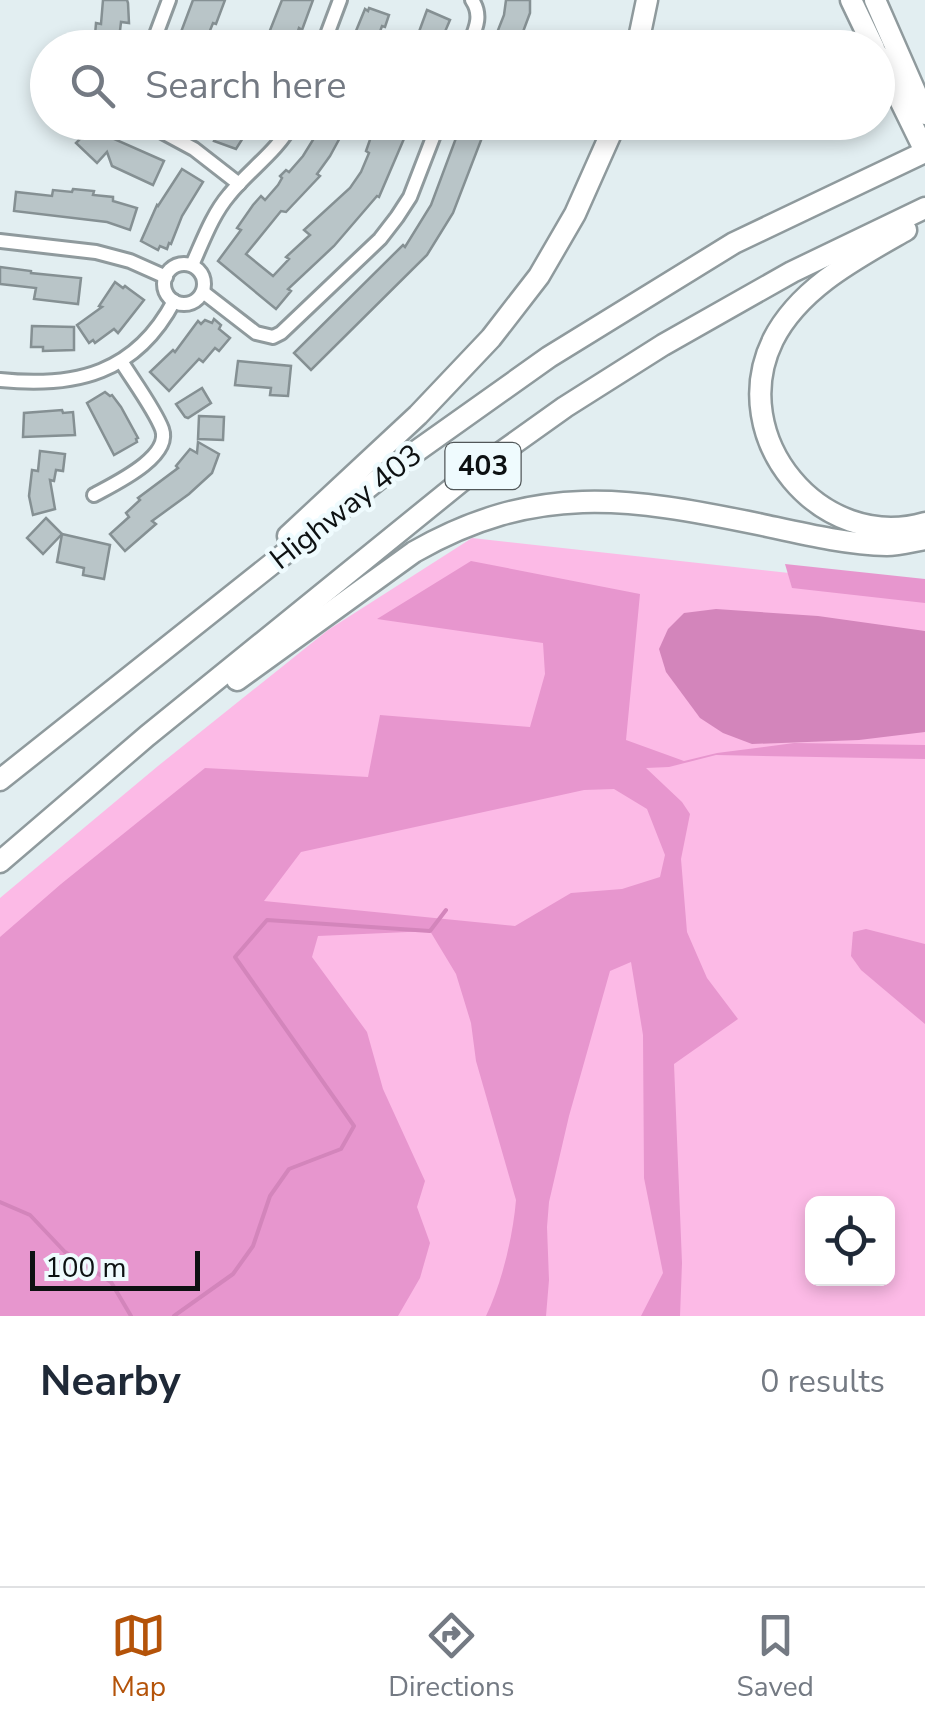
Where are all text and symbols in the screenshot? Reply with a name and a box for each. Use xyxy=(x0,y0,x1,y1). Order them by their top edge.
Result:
search box xyxy=(30,30,895,140)
icon: search xyxy=(65,58,120,113)
text: Search here xyxy=(145,60,346,111)
street label: Highway 403 xyxy=(262,435,430,579)
road number: 403 xyxy=(446,443,520,489)
map controls xyxy=(805,1196,895,1286)
button: locate xyxy=(805,1196,895,1286)
scale bar xyxy=(30,1246,200,1290)
text: 100 m xyxy=(45,1249,127,1287)
text: Nearby xyxy=(40,1353,181,1410)
text: 0 results xyxy=(760,1360,885,1403)
tab: Map xyxy=(111,1608,166,1706)
tab: Directions xyxy=(388,1608,514,1706)
tab: Saved xyxy=(737,1608,814,1706)

